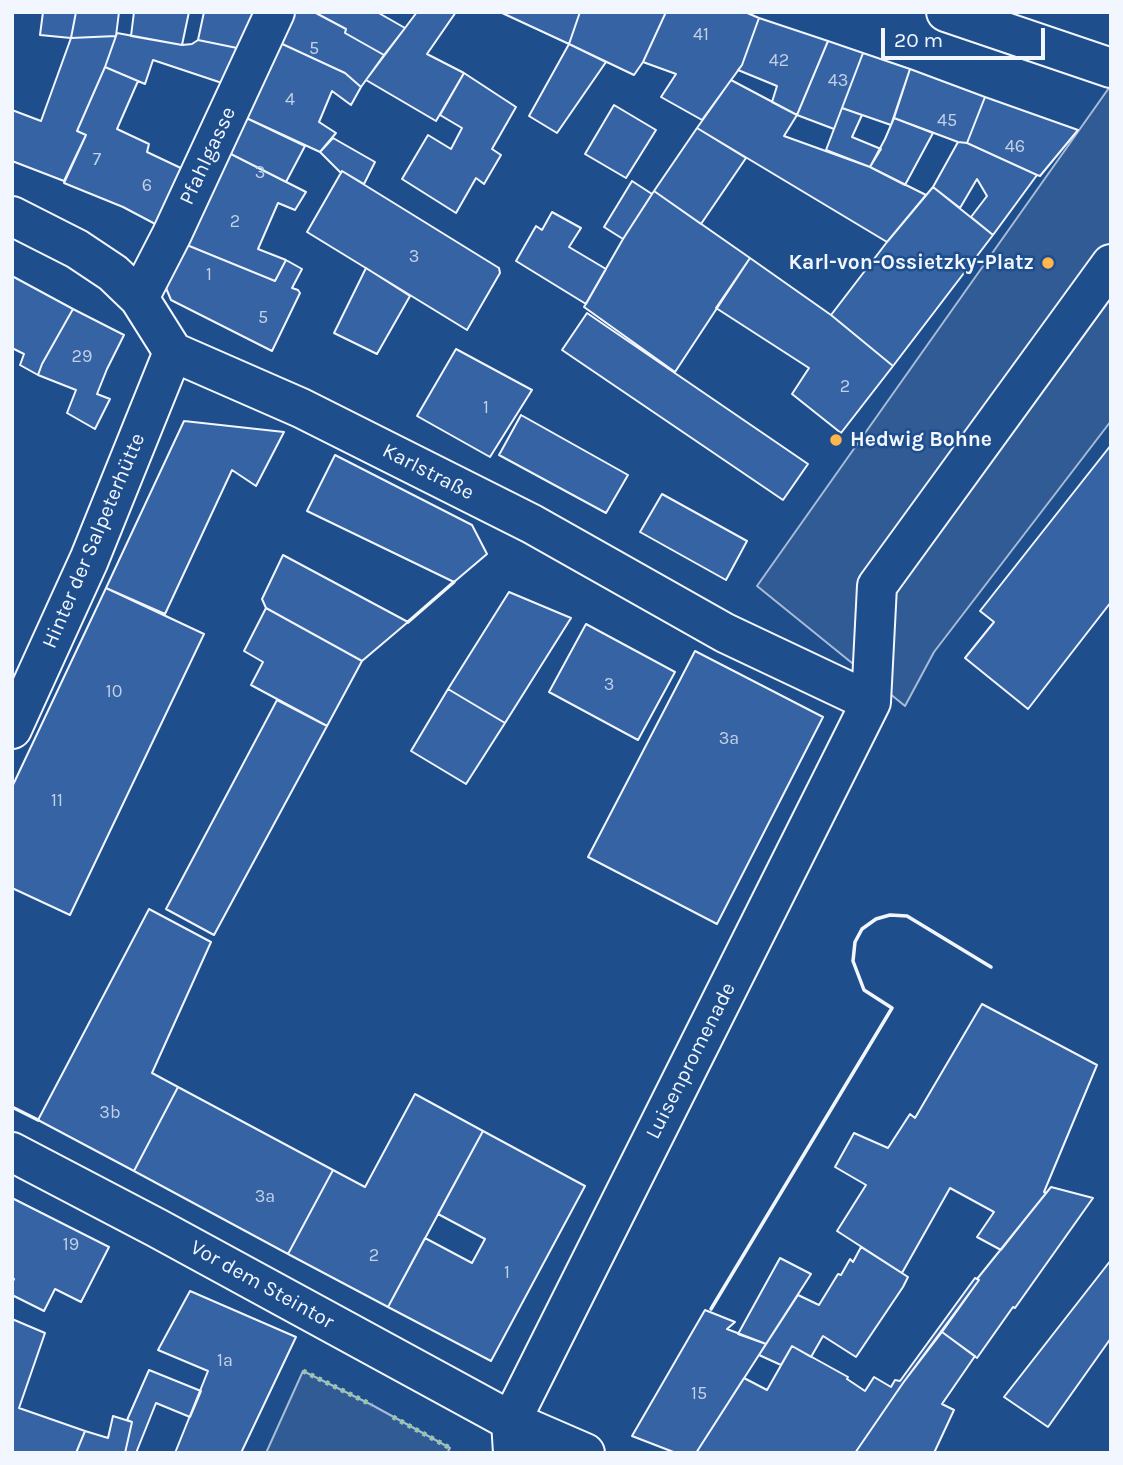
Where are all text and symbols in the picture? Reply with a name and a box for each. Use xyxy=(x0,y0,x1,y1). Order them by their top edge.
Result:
scale bar xyxy=(885,14,1050,58)
house number: 41 xyxy=(693,24,709,46)
text: 20 m xyxy=(894,28,943,52)
house number: 5 xyxy=(309,38,319,60)
house number: 42 xyxy=(769,50,789,72)
house number: 43 xyxy=(828,70,848,92)
house number: 4 xyxy=(285,89,295,111)
street label: Pfahlgasse xyxy=(174,103,242,209)
house number: 45 xyxy=(937,110,957,132)
house number: 46 xyxy=(1005,136,1025,158)
house number: 7 xyxy=(93,149,101,171)
house number: 3 xyxy=(255,162,265,184)
house number: 6 xyxy=(142,175,152,197)
house number: 2 xyxy=(230,211,240,233)
house number: 3 xyxy=(409,246,419,268)
place label: Karl-von-Ossietzky-Platz xyxy=(788,250,1034,276)
marker: Karl-von-Ossietzky-Platz xyxy=(1040,255,1056,271)
house number: 1 xyxy=(206,264,212,286)
house number: 5 xyxy=(258,307,268,329)
house number: 29 xyxy=(72,346,92,368)
house number: 2 xyxy=(840,376,850,398)
house number: 1 xyxy=(483,397,489,419)
place label: Hedwig Bohne xyxy=(850,427,992,453)
street label: Hinter der Salpeterhütte xyxy=(37,430,151,652)
marker: Hedwig Bohne xyxy=(828,432,844,448)
street label: Karlstraße xyxy=(378,438,478,506)
house number: 3 xyxy=(604,674,614,696)
house number: 10 xyxy=(106,681,122,703)
house number: 3a xyxy=(719,728,739,750)
house number: 11 xyxy=(51,790,63,812)
street label: Luisenpromenade xyxy=(641,978,741,1144)
house number: 3b xyxy=(99,1102,121,1124)
house number: 3a xyxy=(255,1186,275,1208)
house number: 19 xyxy=(63,1234,79,1256)
street label: Vor dem Steintor xyxy=(186,1235,338,1335)
house number: 2 xyxy=(369,1245,379,1267)
house number: 1 xyxy=(504,1262,510,1284)
house number: 1a xyxy=(217,1350,233,1372)
house number: 15 xyxy=(691,1383,707,1405)

